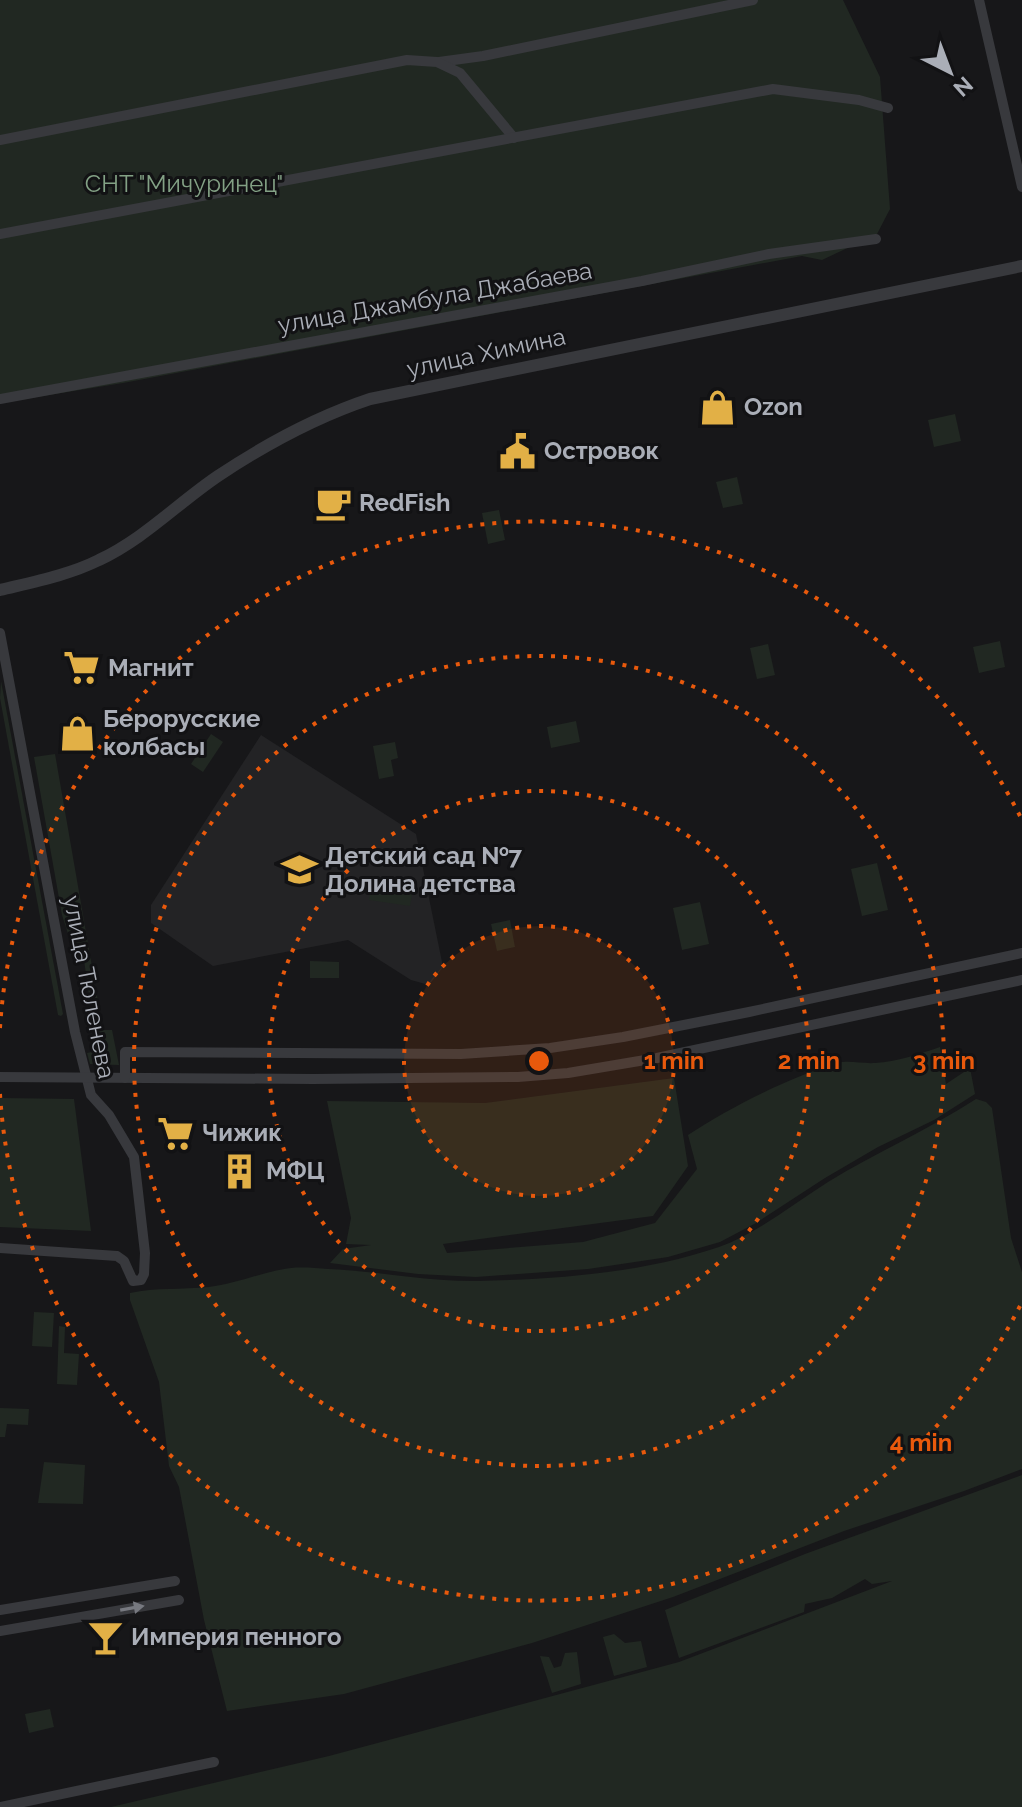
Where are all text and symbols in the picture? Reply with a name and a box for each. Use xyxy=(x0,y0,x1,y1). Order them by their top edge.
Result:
north arrow xyxy=(910,32,990,112)
text: N xyxy=(948,72,978,102)
park label: СНТ "Мичуринец" xyxy=(85,169,283,198)
street label: улица Джамбула Джабаева xyxy=(276,256,594,339)
street label: улица Химина xyxy=(404,322,568,383)
shop icon: Ozon xyxy=(699,388,737,426)
place label: Ozon xyxy=(744,392,803,421)
public building icon: Островок xyxy=(499,432,537,470)
place label: Островок xyxy=(544,436,659,465)
cafe icon: RedFish xyxy=(314,484,352,522)
place label: RedFish xyxy=(359,488,451,517)
supermarket icon: Магнит xyxy=(63,649,101,687)
place label: Магнит xyxy=(108,653,194,682)
place label: Берорусские колбасы xyxy=(103,704,260,761)
shop icon: Берорусские колбасы xyxy=(58,714,96,752)
place label: Детский сад №7 Долина детства xyxy=(325,841,523,898)
school or university icon: Детский сад №7 Долина детства xyxy=(280,851,318,889)
street label: улица Тюленева xyxy=(57,893,121,1081)
text: 1 min xyxy=(644,1046,704,1075)
text: 2 min xyxy=(778,1046,840,1075)
text: 3 min xyxy=(913,1046,975,1075)
centre of rings xyxy=(525,1047,553,1075)
supermarket icon: Чижик xyxy=(157,1114,195,1152)
place label: Чижик xyxy=(202,1118,282,1147)
building icon: МФЦ xyxy=(221,1152,259,1190)
place label: МФЦ xyxy=(266,1156,325,1185)
text: 4 min xyxy=(890,1428,952,1457)
one-way arrow xyxy=(120,1602,145,1614)
bar icon: Империя пенного xyxy=(86,1618,124,1656)
place label: Империя пенного xyxy=(131,1622,341,1651)

